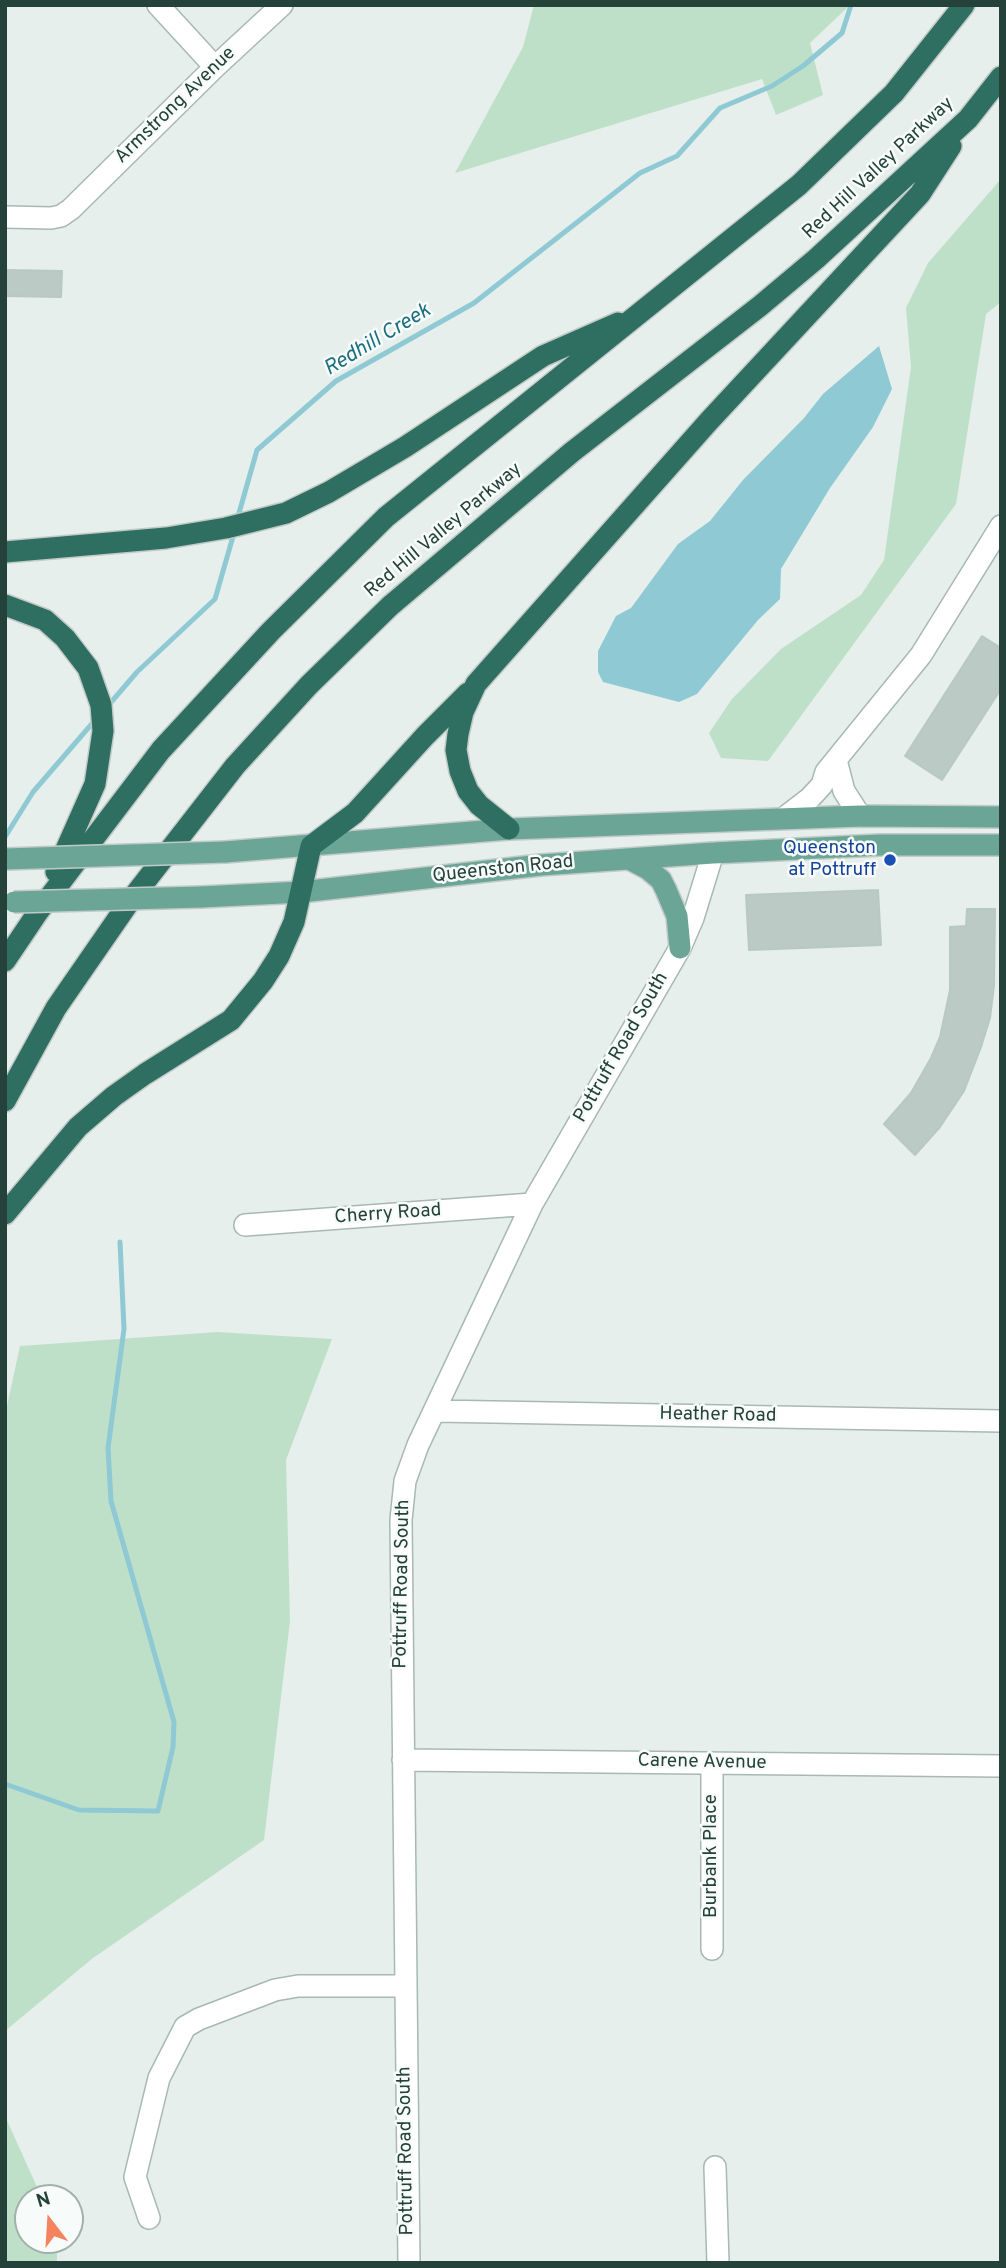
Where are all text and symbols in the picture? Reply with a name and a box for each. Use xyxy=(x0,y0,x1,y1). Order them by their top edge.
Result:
street label: Armstrong Avenue xyxy=(111,43,241,169)
street label: Red Hill Valley Parkway xyxy=(799,93,959,245)
water label: Redhill Creek xyxy=(320,299,436,383)
street label: Red Hill Valley Parkway xyxy=(361,459,527,603)
place label: Queenston at Pottruff xyxy=(783,838,876,882)
street label: Queenston Road xyxy=(431,851,575,889)
marker: Queenston at Pottruff xyxy=(882,852,898,868)
street label: Pottruff Road South xyxy=(570,969,674,1127)
street label: Cherry Road xyxy=(334,1200,442,1230)
street label: Heather Road xyxy=(659,1404,777,1428)
street label: Pottruff Road South xyxy=(390,1499,416,1669)
street label: Carene Avenue xyxy=(637,1750,767,1776)
street label: Burbank Place xyxy=(701,1794,723,1918)
street label: Pottruff Road South xyxy=(394,2066,420,2236)
north arrow xyxy=(14,2184,84,2254)
text: N xyxy=(33,2187,53,2214)

